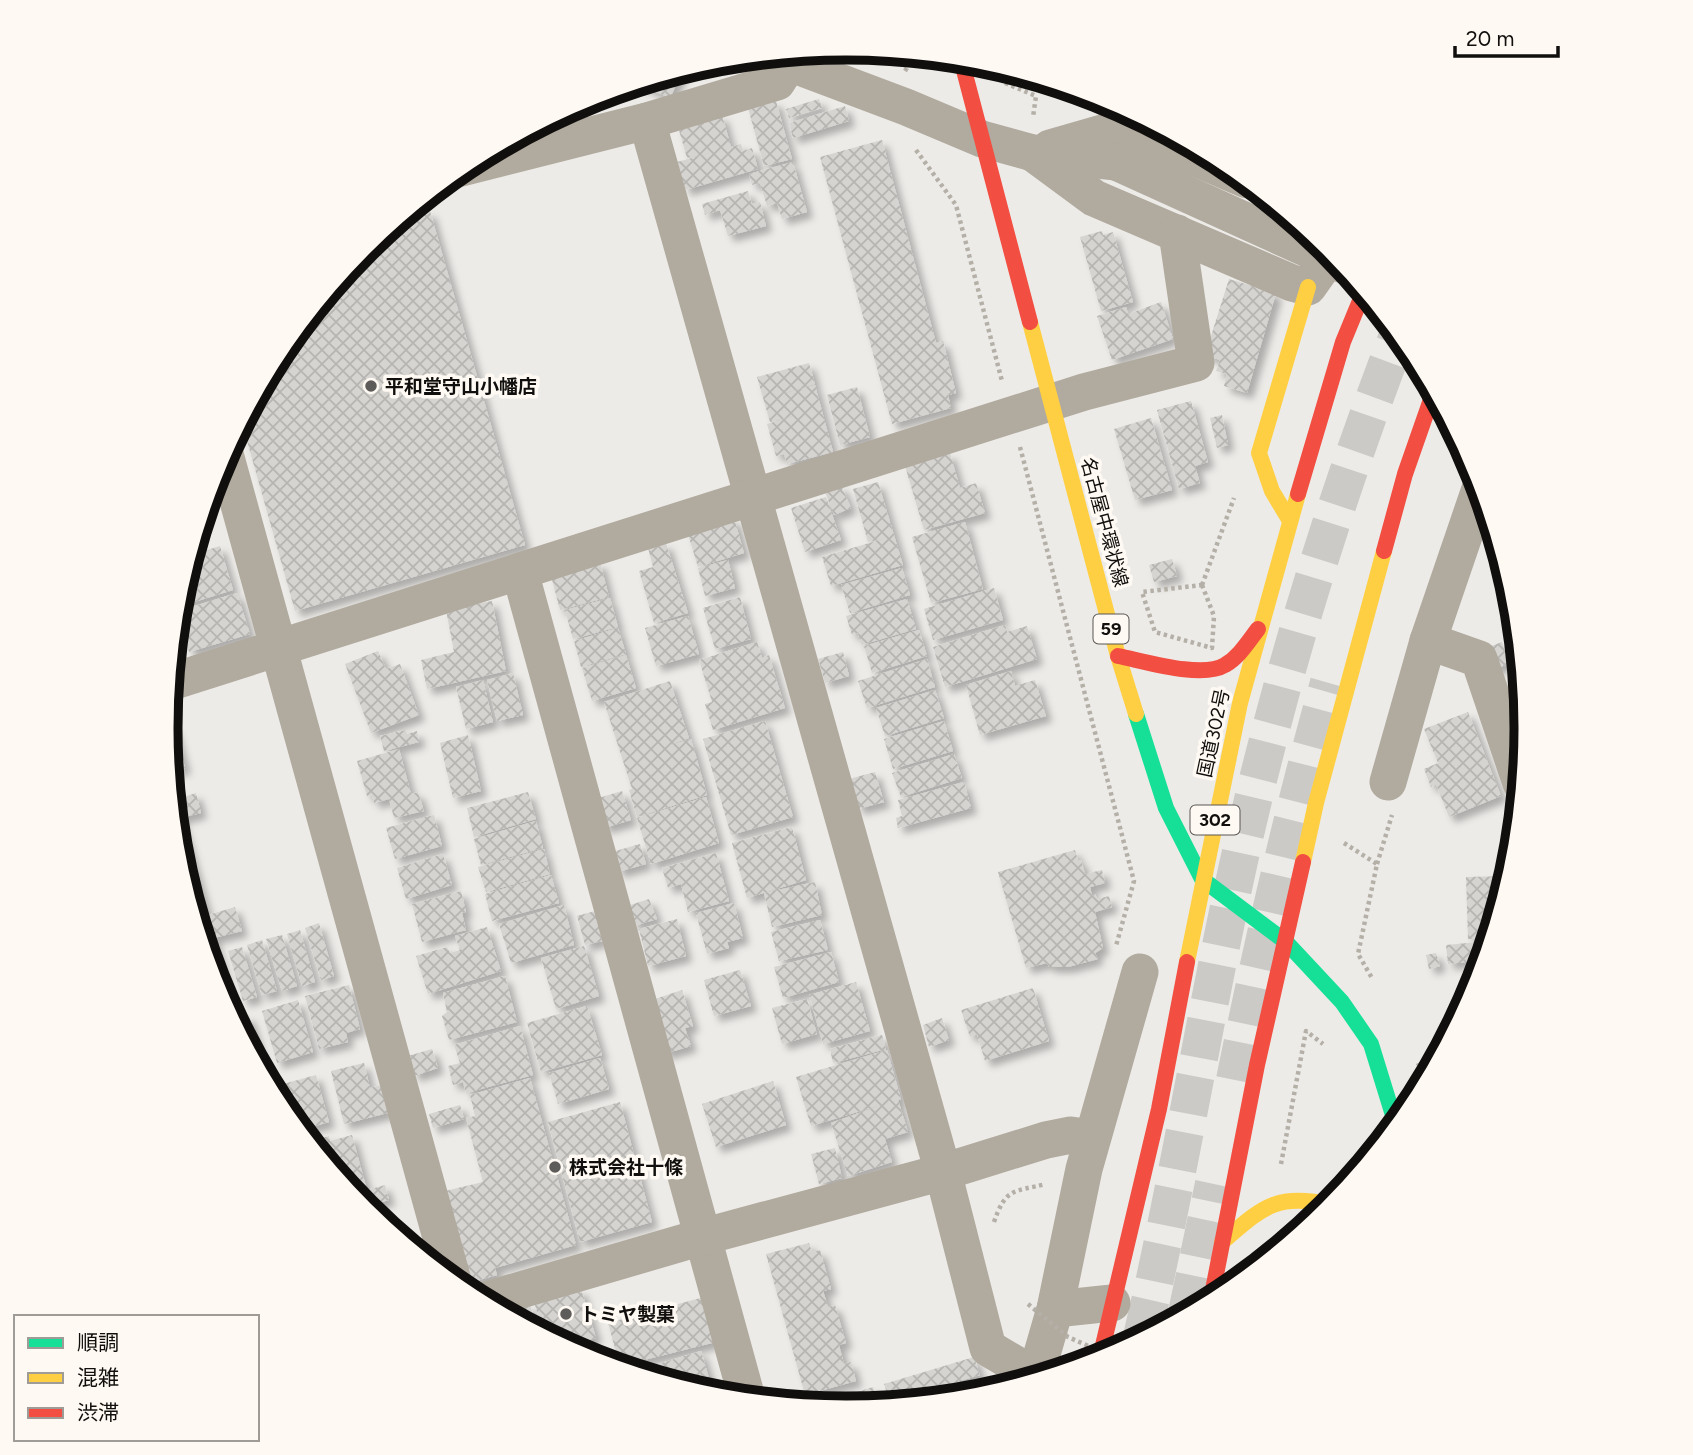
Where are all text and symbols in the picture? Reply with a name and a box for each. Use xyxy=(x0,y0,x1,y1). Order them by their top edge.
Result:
scale bar xyxy=(1455,14,1558,58)
text: 20 m xyxy=(1466,26,1514,51)
place label: 平和堂守山小幡店 xyxy=(385,375,537,398)
marker: 平和堂守山小幡店 xyxy=(363,378,379,394)
street label: 名古屋中環状線 xyxy=(1076,455,1133,589)
road number: 59 xyxy=(1094,614,1128,644)
street label: 国道302号 xyxy=(1193,687,1234,780)
road number: 302 xyxy=(1190,806,1240,834)
place label: 株式会社十條 xyxy=(569,1156,683,1179)
marker: 株式会社十條 xyxy=(547,1159,563,1175)
place label: トミヤ製菓 xyxy=(580,1303,675,1326)
marker: トミヤ製菓 xyxy=(558,1306,574,1322)
legend xyxy=(14,1315,259,1441)
text: 順調 xyxy=(77,1330,119,1355)
text: 混雑 xyxy=(77,1365,119,1390)
text: 渋滞 xyxy=(77,1400,119,1425)

